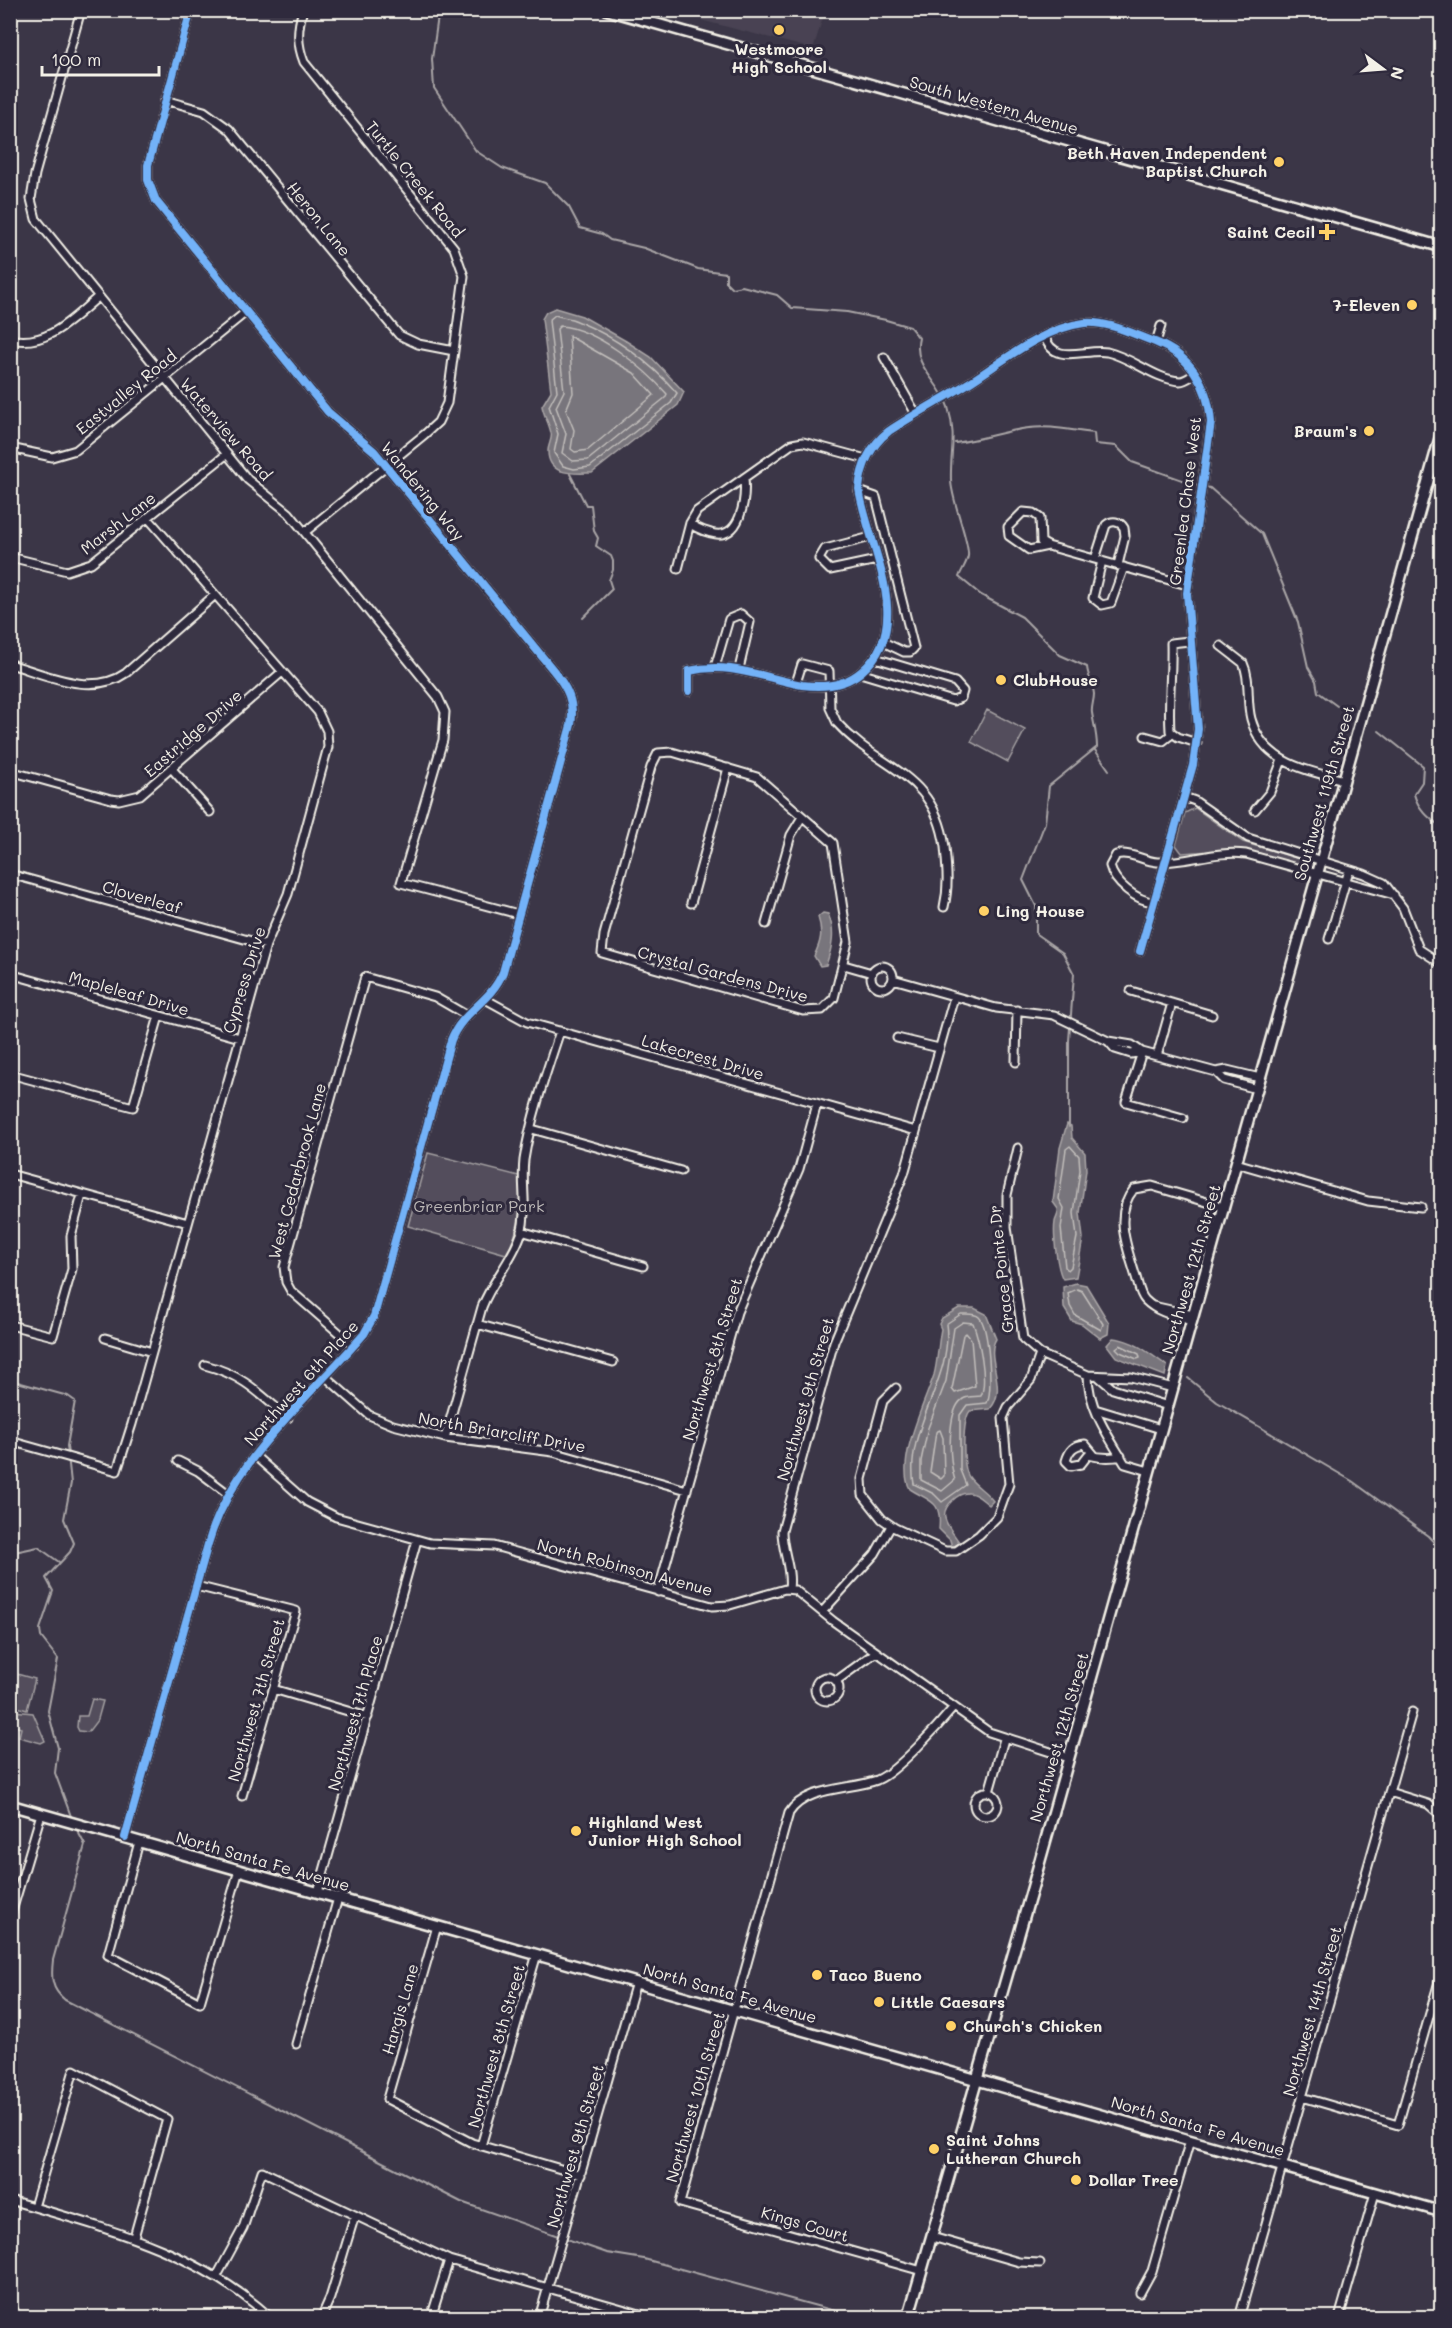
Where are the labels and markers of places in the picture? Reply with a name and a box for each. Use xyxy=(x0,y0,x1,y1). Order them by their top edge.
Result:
marker: Westmoore High School xyxy=(772,23,786,37)
place label: Westmoore High School xyxy=(731,38,827,77)
place label: Beth Haven Independent Baptist Church xyxy=(1067,142,1267,181)
marker: Beth Haven Independent Baptist Church xyxy=(1272,155,1286,169)
place label: Saint Cecil xyxy=(1227,221,1315,242)
marker: Saint Cecil xyxy=(1320,225,1334,239)
place label: 7-Eleven xyxy=(1333,294,1400,315)
marker: 7-Eleven xyxy=(1405,298,1419,312)
place label: Braum's xyxy=(1294,420,1357,441)
marker: Braum's xyxy=(1362,424,1376,438)
place label: ClubHouse xyxy=(1013,669,1098,690)
marker: ClubHouse xyxy=(994,673,1008,687)
place label: Ling House xyxy=(996,900,1085,921)
marker: Ling House xyxy=(977,904,991,918)
place label: Highland West Junior High School xyxy=(588,1811,742,1850)
marker: Highland West Junior High School xyxy=(569,1824,583,1838)
place label: Taco Bueno xyxy=(829,1964,922,1985)
marker: Taco Bueno xyxy=(810,1968,824,1982)
place label: Little Caesars xyxy=(891,1991,1005,2012)
marker: Little Caesars xyxy=(872,1995,886,2009)
place label: Church's Chicken xyxy=(963,2015,1102,2036)
marker: Church's Chicken xyxy=(944,2019,958,2033)
place label: Saint Johns Lutheran Church xyxy=(946,2129,1081,2168)
marker: Saint Johns Lutheran Church xyxy=(927,2142,941,2156)
place label: Dollar Tree xyxy=(1088,2169,1179,2190)
marker: Dollar Tree xyxy=(1069,2173,1083,2187)

